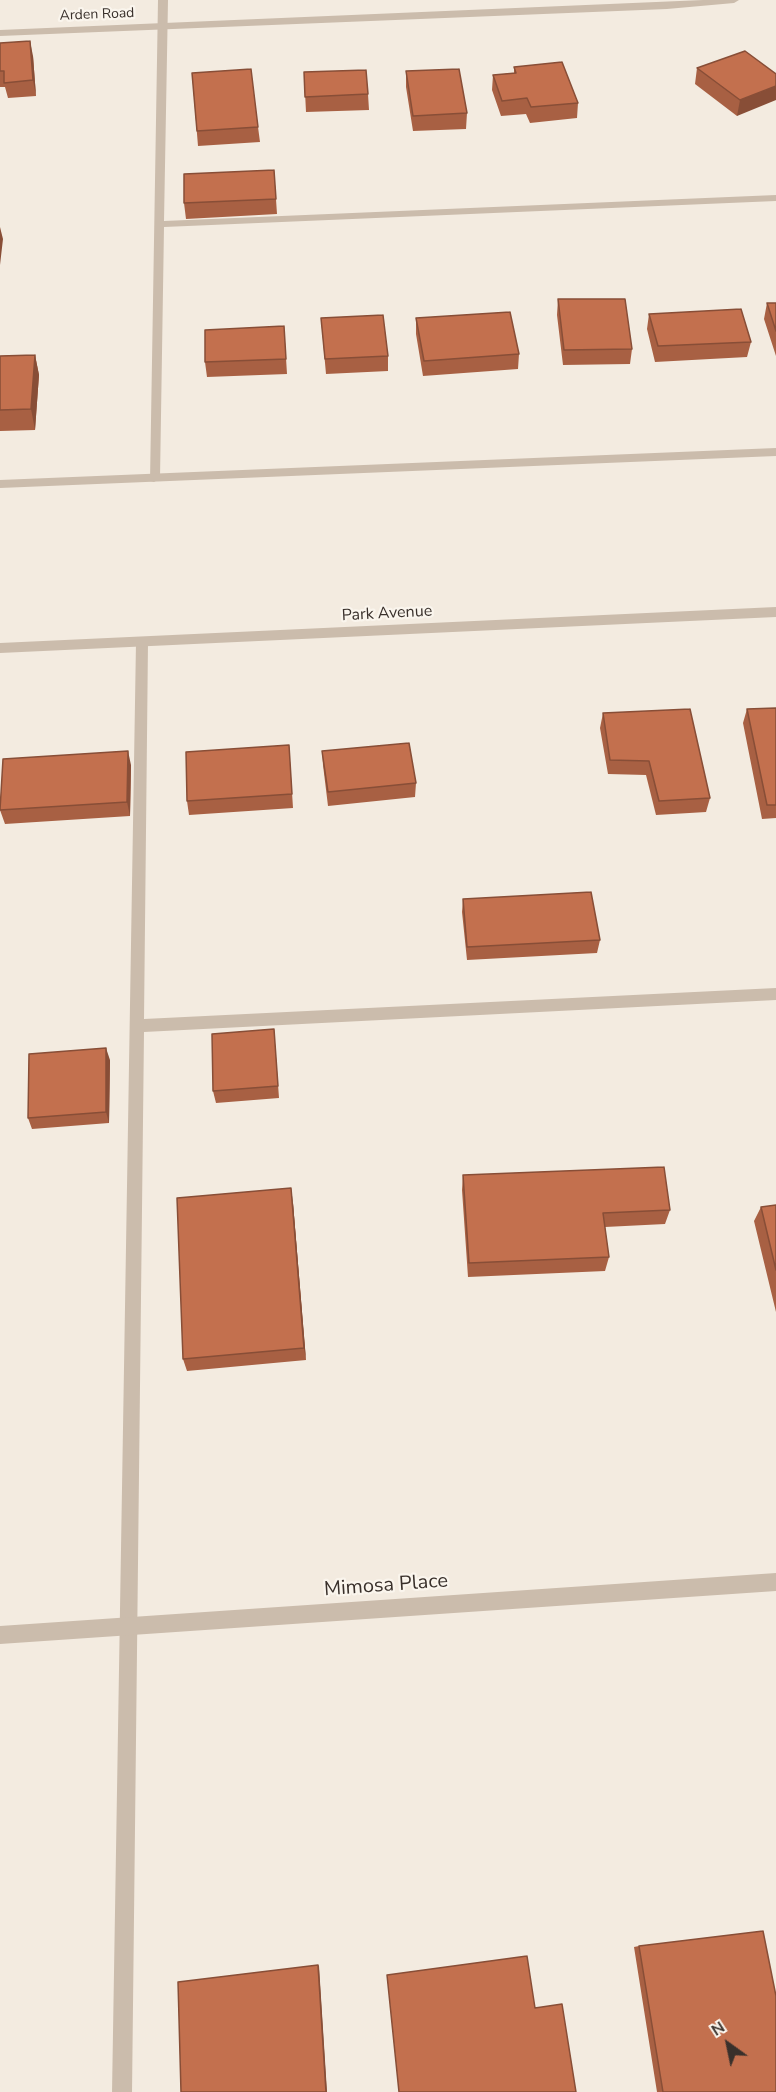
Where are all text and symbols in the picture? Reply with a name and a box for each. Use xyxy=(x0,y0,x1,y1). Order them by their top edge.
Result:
street label: Arden Road xyxy=(59,5,135,25)
street label: Park Avenue xyxy=(341,602,433,626)
street label: Mimosa Place xyxy=(323,1570,449,1602)
north arrow xyxy=(698,2014,758,2074)
text: N xyxy=(707,2016,729,2041)

